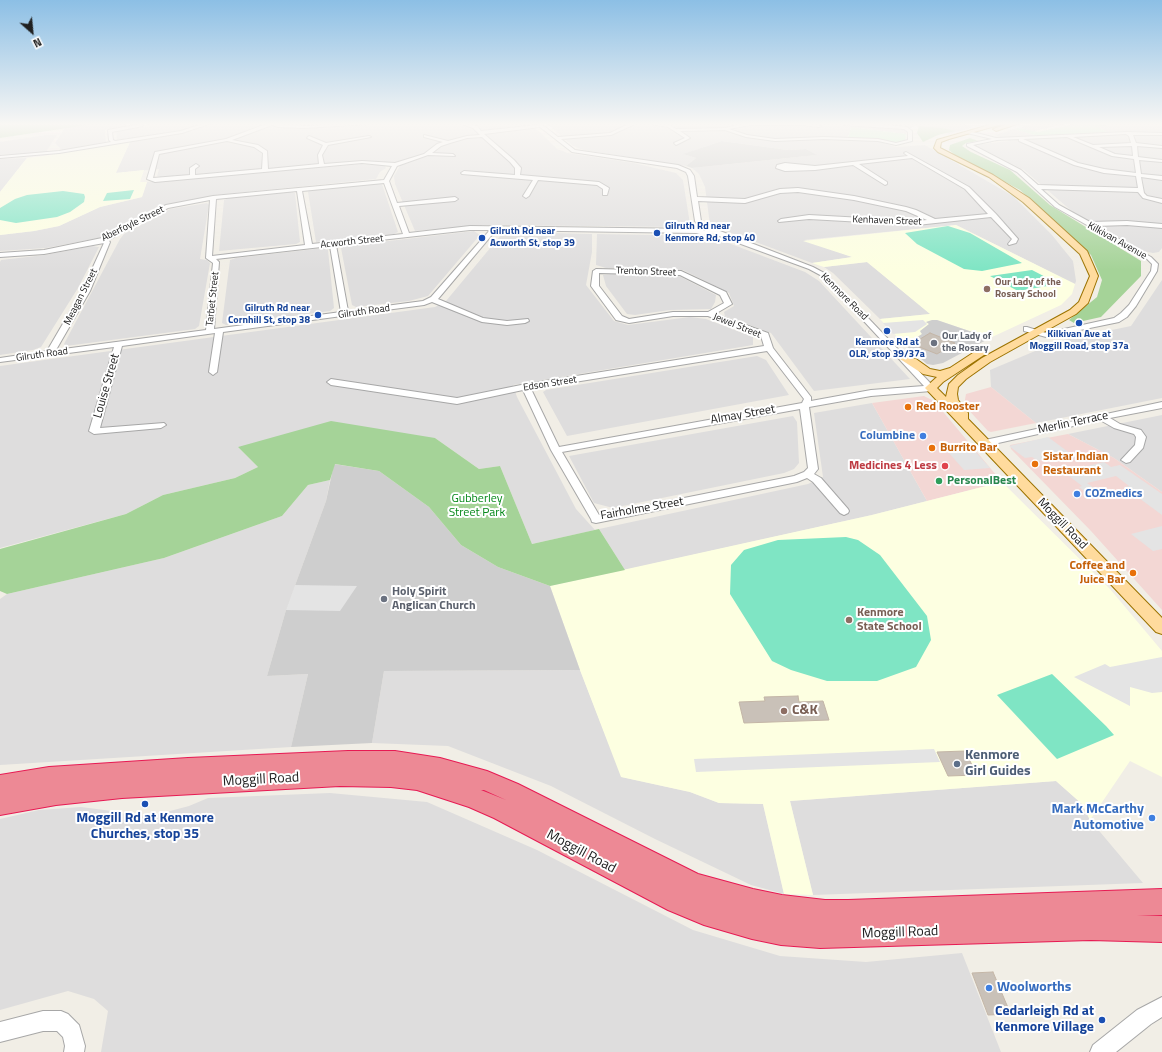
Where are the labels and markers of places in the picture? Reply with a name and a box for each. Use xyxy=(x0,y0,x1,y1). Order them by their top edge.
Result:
place label: Gilruth Rd near Kenmore Rd, stop 40 xyxy=(665,221,755,244)
place label: Gilruth Rd near Acworth St, stop 39 xyxy=(490,226,575,250)
marker: Gilruth Rd near Kenmore Rd, stop 40 xyxy=(652,228,662,238)
marker: Gilruth Rd near Acworth St, stop 39 xyxy=(477,233,487,243)
place label: Our Lady of the Rosary School xyxy=(995,277,1061,300)
marker: Our Lady of the Rosary School xyxy=(982,284,992,294)
place label: Gilruth Rd near Cornhill St, stop 38 xyxy=(228,303,310,326)
marker: Gilruth Rd near Cornhill St, stop 38 xyxy=(313,310,323,320)
marker: Kilkivan Ave at Moggill Road, stop 37a xyxy=(1074,318,1084,328)
marker: Kenmore Rd at OLR, stop 39/37a xyxy=(882,326,892,336)
place label: Kilkivan Ave at Moggill Road, stop 37a xyxy=(1029,329,1129,352)
place label: Our Lady of the Rosary xyxy=(942,331,991,354)
place label: Kenmore Rd at OLR, stop 39/37a xyxy=(849,337,925,360)
marker: Our Lady of the Rosary xyxy=(929,338,939,348)
place label: Red Rooster xyxy=(916,400,979,414)
marker: Red Rooster xyxy=(903,402,913,412)
place label: Columbine xyxy=(860,429,915,443)
marker: Columbine xyxy=(918,431,928,441)
place label: Burrito Bar xyxy=(940,441,997,455)
marker: Burrito Bar xyxy=(927,443,937,453)
place label: Sistar Indian Restaurant xyxy=(1043,450,1108,478)
place label: Medicines 4 Less xyxy=(849,459,937,473)
marker: Sistar Indian Restaurant xyxy=(1030,459,1040,469)
marker: Medicines 4 Less xyxy=(940,461,950,471)
place label: PersonalBest xyxy=(947,474,1016,488)
marker: PersonalBest xyxy=(934,476,944,486)
place label: COZmedics xyxy=(1085,487,1142,501)
marker: COZmedics xyxy=(1072,489,1082,499)
place label: Coffee and Juice Bar xyxy=(1069,559,1125,587)
marker: Coffee and Juice Bar xyxy=(1128,568,1138,578)
place label: Holy Spirit Anglican Church xyxy=(392,585,476,613)
marker: Holy Spirit Anglican Church xyxy=(379,594,389,604)
place label: Kenmore State School xyxy=(857,606,922,634)
marker: Kenmore State School xyxy=(844,615,854,625)
place label: C&K xyxy=(792,703,818,719)
marker: C&K xyxy=(779,706,789,716)
place label: Kenmore Girl Guides xyxy=(965,748,1031,780)
marker: Kenmore Girl Guides xyxy=(952,759,962,769)
marker: Moggill Rd at Kenmore Churches, stop 35 xyxy=(140,799,150,809)
place label: Mark McCarthy Automotive xyxy=(1051,802,1144,834)
place label: Moggill Rd at Kenmore Churches, stop 35 xyxy=(76,811,214,844)
marker: Mark McCarthy Automotive xyxy=(1147,813,1157,823)
place label: Woolworths xyxy=(997,980,1071,996)
marker: Woolworths xyxy=(984,983,994,993)
place label: Cedarleigh Rd at Kenmore Village xyxy=(995,1004,1094,1036)
marker: Cedarleigh Rd at Kenmore Village xyxy=(1097,1015,1107,1025)

